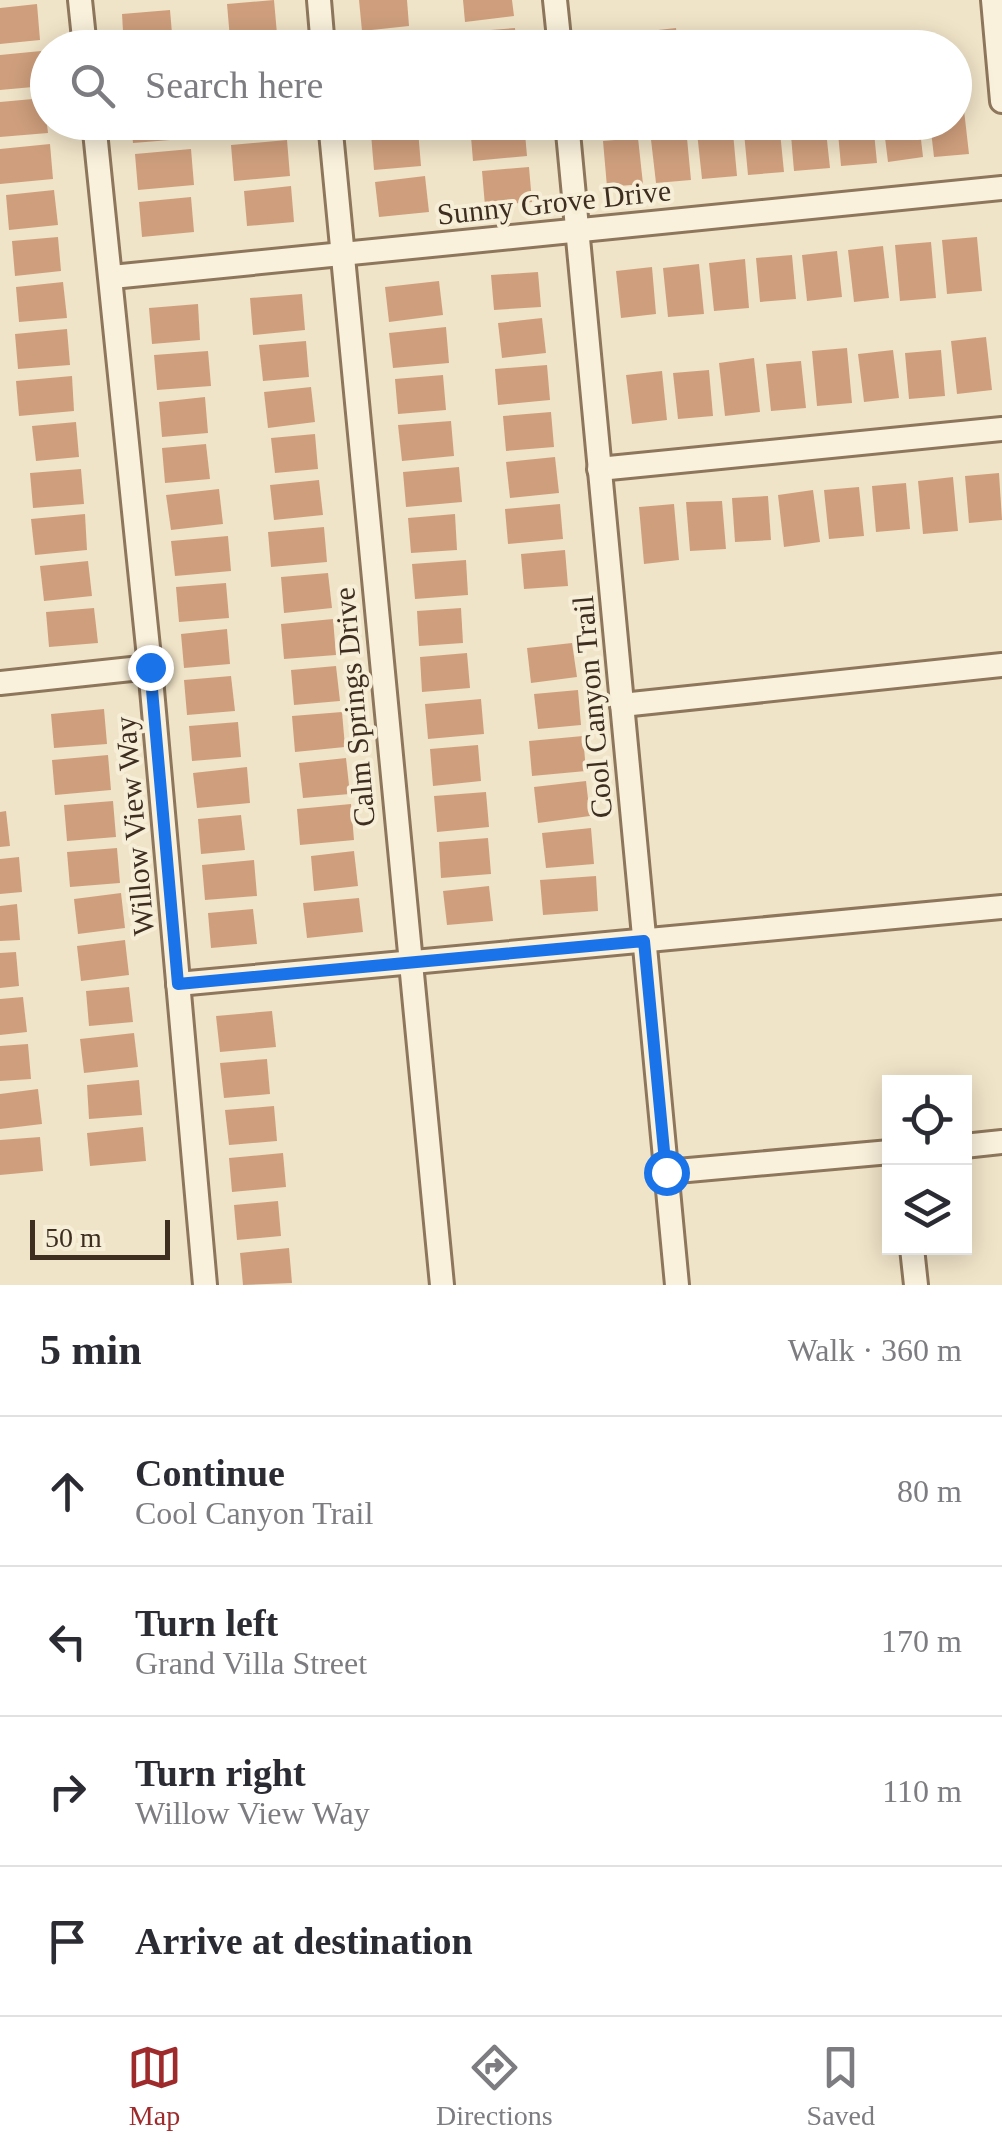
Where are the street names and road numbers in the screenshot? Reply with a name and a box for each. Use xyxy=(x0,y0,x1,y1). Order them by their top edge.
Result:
street label: Sunny Grove Drive xyxy=(435,173,673,231)
street label: Calm Springs Drive xyxy=(327,586,381,828)
street label: Cool Canyon Trail xyxy=(566,594,618,820)
street label: Willow View Way xyxy=(108,715,160,937)

